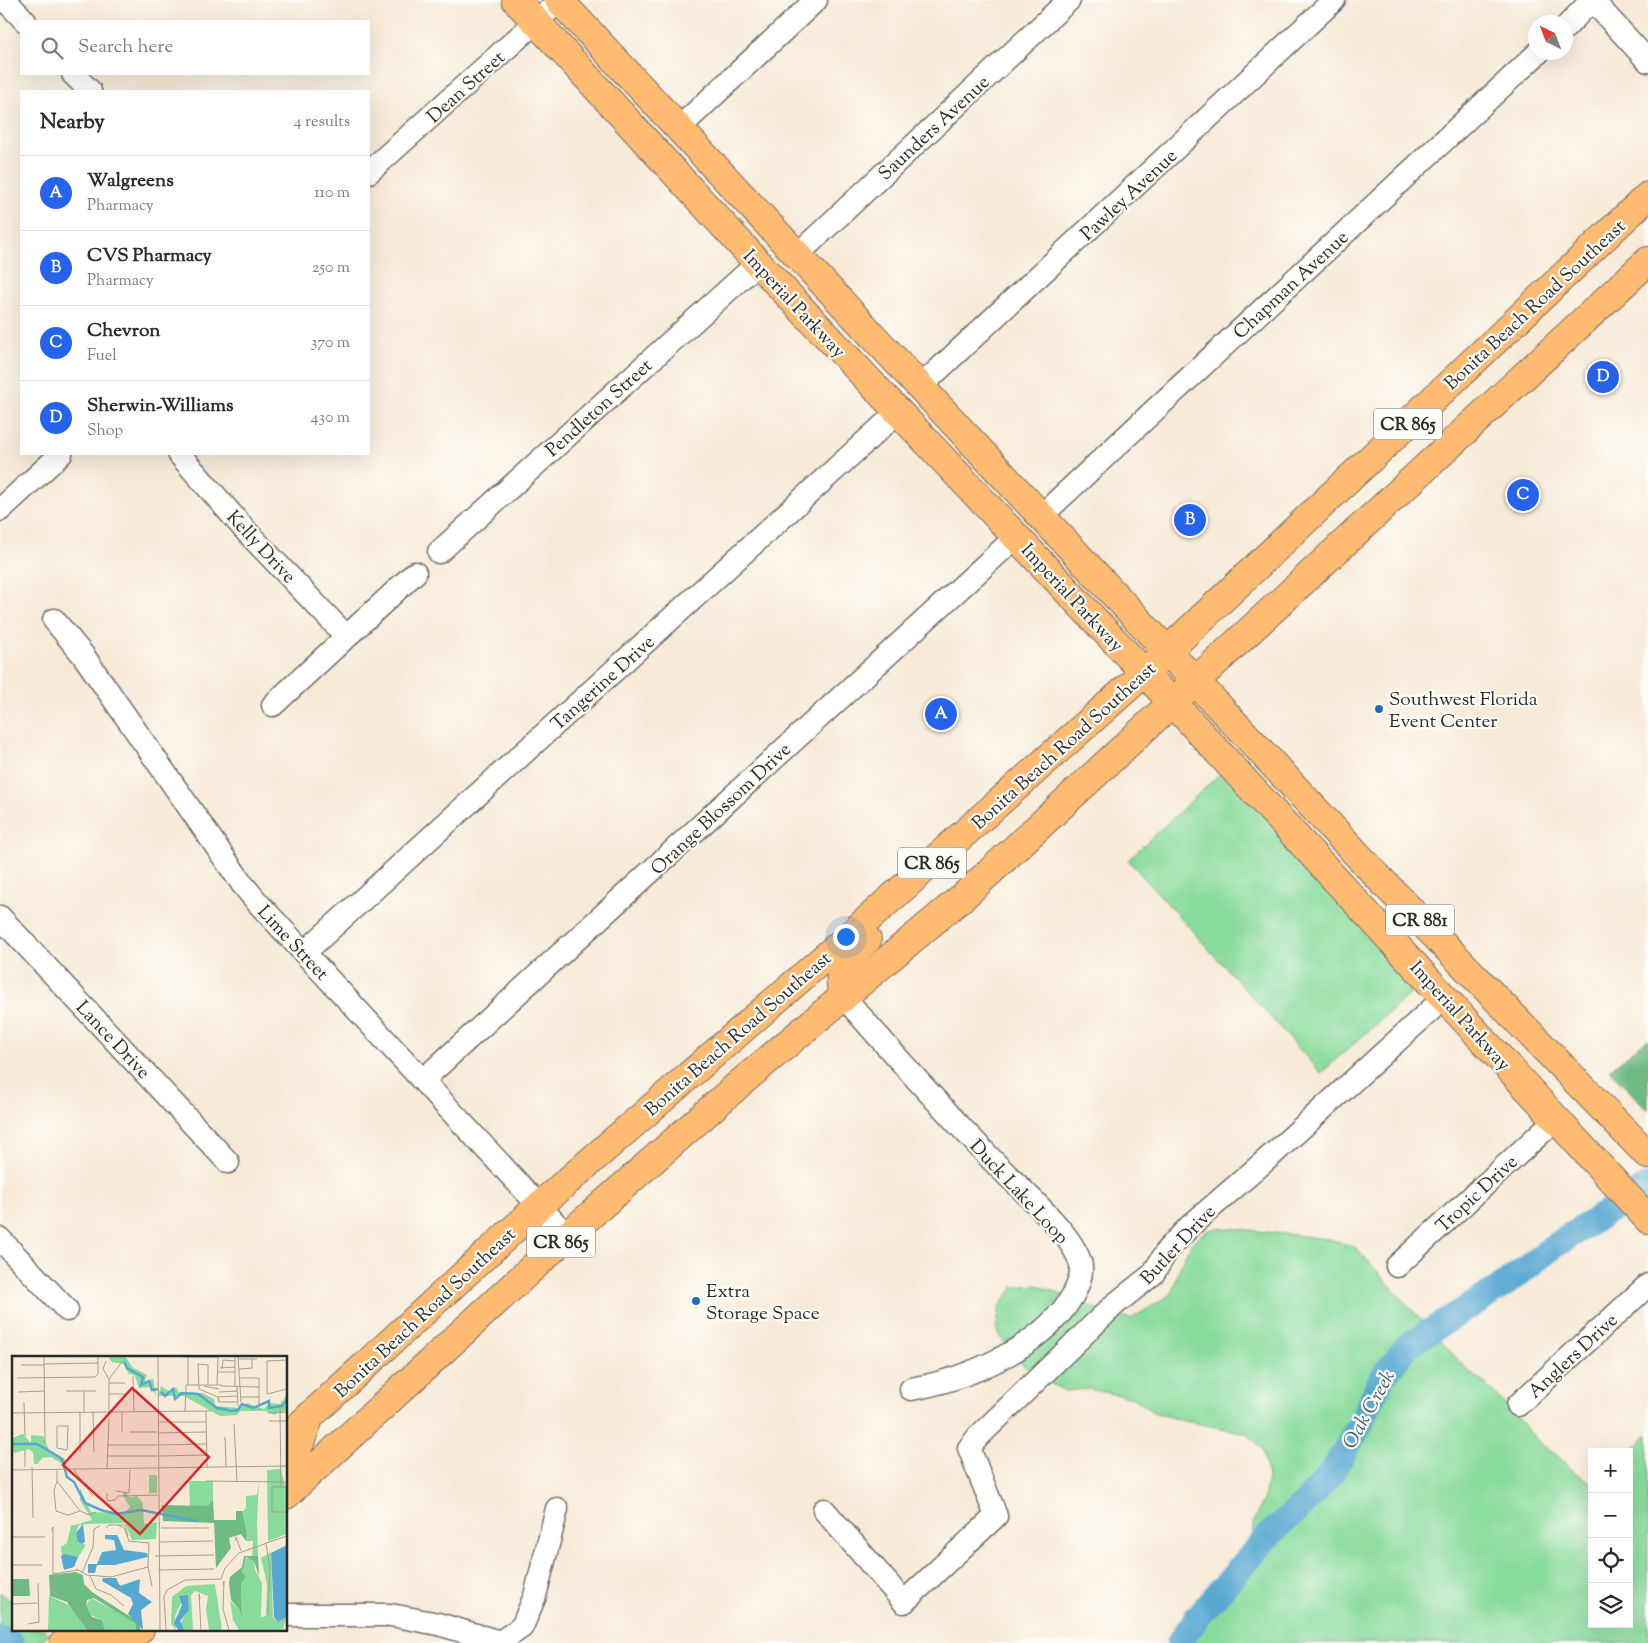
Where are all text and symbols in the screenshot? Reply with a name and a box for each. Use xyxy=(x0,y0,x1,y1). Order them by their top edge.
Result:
north arrow xyxy=(1528,15,1573,60)
search box xyxy=(20,20,370,75)
icon: search xyxy=(38,34,66,62)
text: Search here xyxy=(78,34,173,61)
street label: Dean Street xyxy=(422,45,512,130)
street label: Saunders Avenue xyxy=(873,70,996,188)
text: Nearby xyxy=(40,108,105,138)
text: 4 results xyxy=(294,111,350,134)
street label: Pawley Avenue xyxy=(1075,144,1184,248)
text: Walgreens xyxy=(87,168,174,195)
text: A xyxy=(50,182,63,205)
text: 110 m xyxy=(314,182,350,205)
text: Pharmacy xyxy=(87,195,154,218)
street label: Bonita Beach Road Southeast xyxy=(1439,214,1633,397)
street label: Chapman Avenue xyxy=(1228,225,1355,346)
text: CVS Pharmacy xyxy=(87,243,212,270)
street label: Imperial Parkway xyxy=(736,244,851,365)
text: B xyxy=(51,257,61,280)
text: 250 m xyxy=(312,257,350,280)
text: Pharmacy xyxy=(87,270,154,293)
text: Chevron xyxy=(87,318,161,345)
text: C xyxy=(50,332,62,355)
text: 370 m xyxy=(311,332,350,355)
text: Fuel xyxy=(87,345,117,368)
street label: Pendleton Street xyxy=(540,353,659,464)
pin: D xyxy=(1587,358,1619,396)
text: Sherwin-Williams xyxy=(87,393,233,420)
text: D xyxy=(50,407,62,430)
text: 430 m xyxy=(311,407,350,430)
road number: CR 865 xyxy=(1374,408,1442,439)
text: Shop xyxy=(87,420,123,443)
pin: C xyxy=(1507,476,1539,514)
pin: B xyxy=(1174,501,1206,539)
street label: Kelly Drive xyxy=(219,505,301,590)
street label: Imperial Parkway xyxy=(1014,538,1129,659)
street label: Tangerine Drive xyxy=(546,630,662,738)
street label: Bonita Beach Road Southeast xyxy=(967,656,1163,837)
place label: Southwest Florida Event Center xyxy=(1389,687,1538,736)
pin: A xyxy=(925,695,957,733)
marker: Southwest Florida Event Center xyxy=(1373,703,1385,715)
street label: Orange Blossom Drive xyxy=(645,737,798,882)
road number: CR 865 xyxy=(898,848,966,878)
street label: Lime Street xyxy=(250,900,335,988)
road number: CR 881 xyxy=(1386,904,1454,936)
your location xyxy=(833,924,859,950)
street label: Bonita Beach Road Southeast xyxy=(639,946,838,1124)
street label: Imperial Parkway xyxy=(1402,956,1516,1078)
street label: Lance Drive xyxy=(69,995,156,1086)
street label: Duck Lake Loop xyxy=(962,1134,1074,1251)
street label: Tropic Drive xyxy=(1431,1150,1525,1240)
street label: Butler Drive xyxy=(1135,1200,1223,1292)
street label: Bonita Beach Road Southeast xyxy=(329,1222,523,1405)
road number: CR 865 xyxy=(527,1226,595,1258)
place label: Extra Storage Space xyxy=(706,1279,820,1328)
marker: Extra Storage Space xyxy=(690,1295,702,1307)
street label: Anglers Drive xyxy=(1523,1308,1625,1406)
inset map xyxy=(12,1356,288,1630)
water label: Oak Creek xyxy=(1337,1366,1404,1455)
map controls xyxy=(1588,1448,1633,1628)
button: + xyxy=(1588,1448,1633,1493)
button: − xyxy=(1588,1493,1633,1538)
button: locate xyxy=(1588,1538,1633,1583)
button: layers xyxy=(1588,1583,1633,1628)

